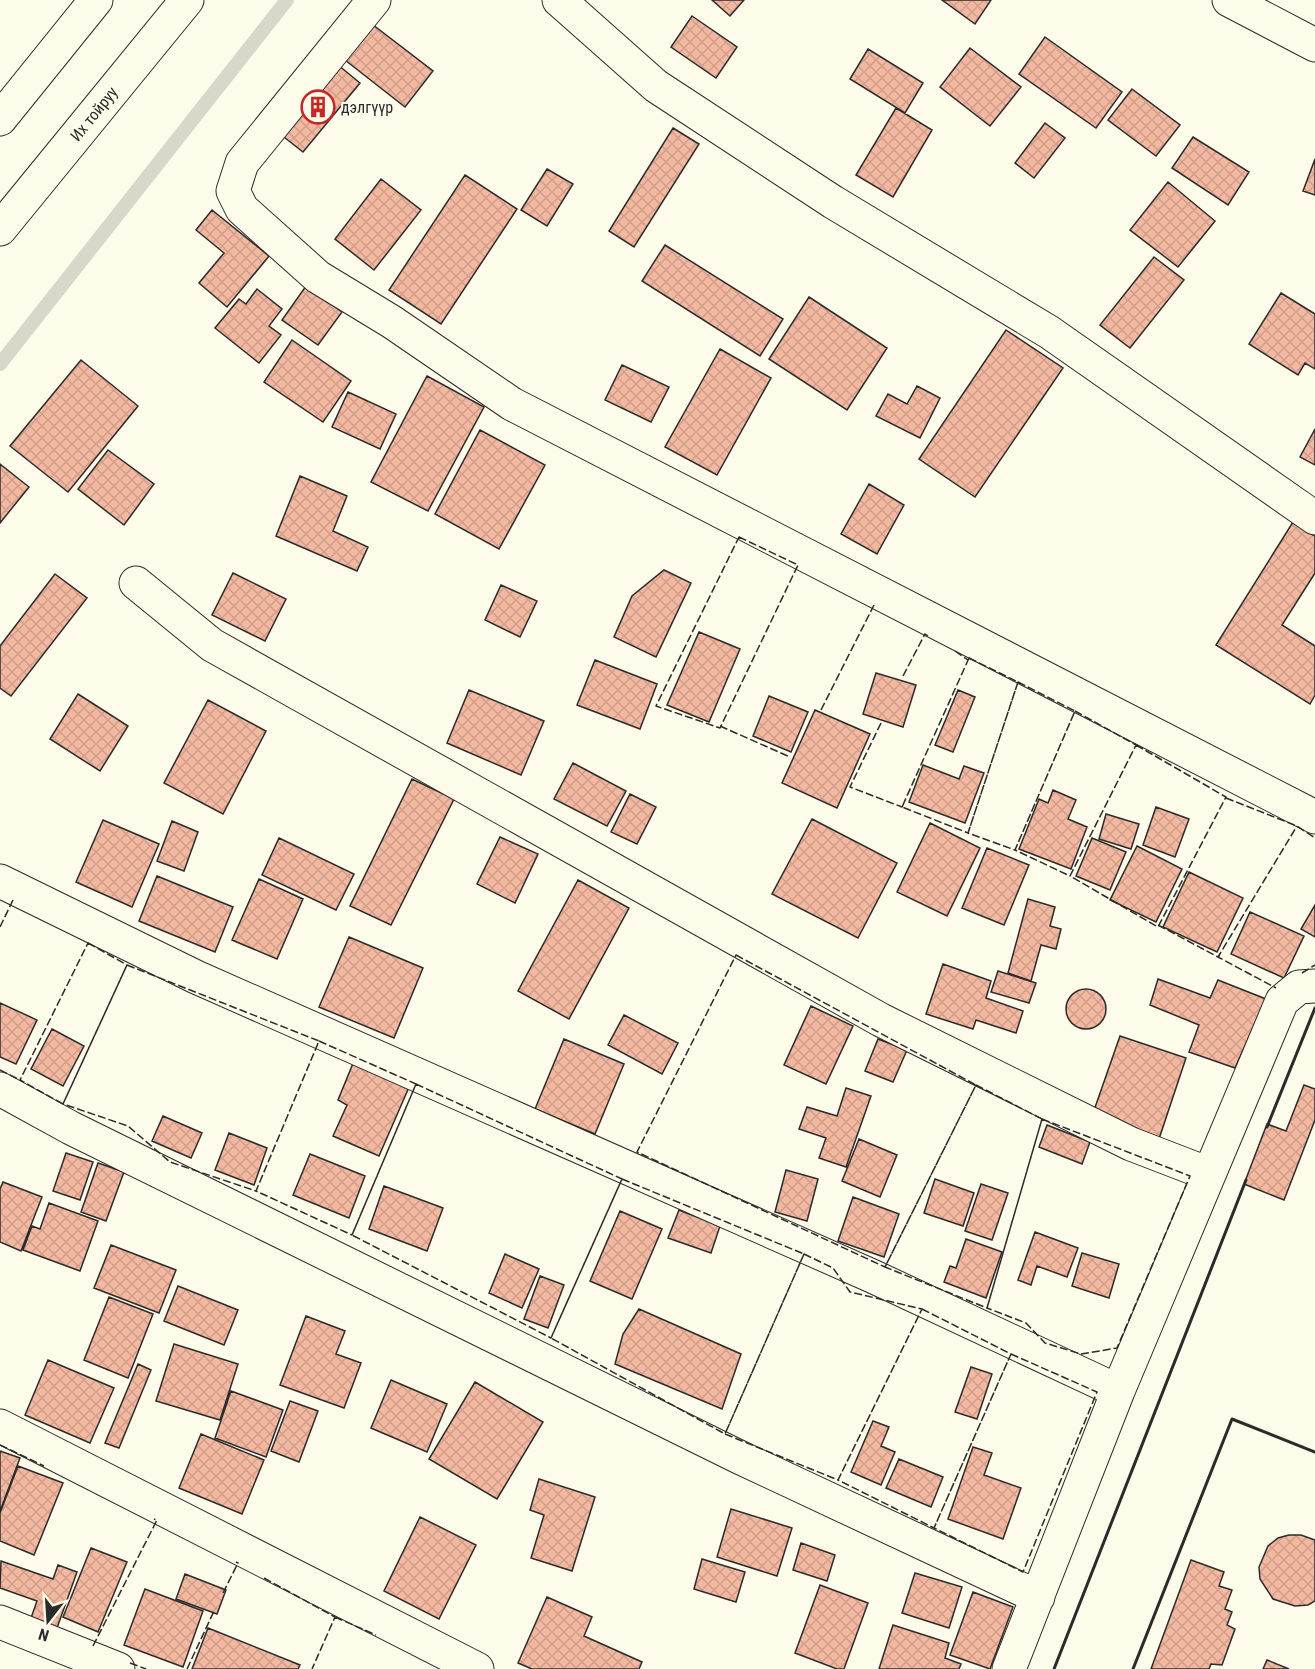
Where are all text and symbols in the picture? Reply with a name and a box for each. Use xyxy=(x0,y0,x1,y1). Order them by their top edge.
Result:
street label: Их тойруу xyxy=(66,83,122,145)
building icon: дэлгүүр xyxy=(300,89,336,125)
place label: дэлгүүр xyxy=(341,98,393,117)
north arrow xyxy=(18,1591,78,1651)
text: N xyxy=(36,1624,51,1645)

